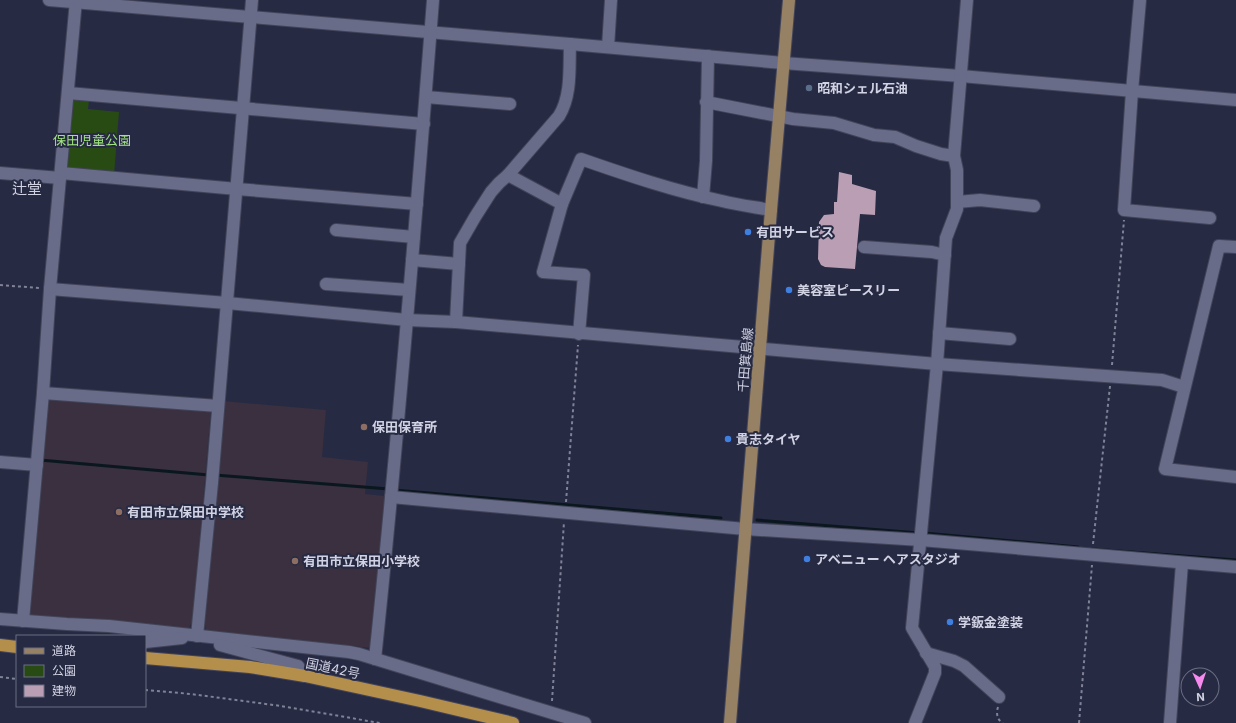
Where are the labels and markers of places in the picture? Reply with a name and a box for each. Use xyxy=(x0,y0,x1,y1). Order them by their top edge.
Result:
place label: 昭和シェル石油 xyxy=(817,80,908,96)
marker: 昭和シェル石油 xyxy=(804,83,814,93)
place label: 有田サービス xyxy=(756,224,834,240)
marker: 有田サービス xyxy=(743,227,753,237)
place label: 美容室ピースリー xyxy=(797,282,900,298)
marker: 美容室ピースリー xyxy=(784,285,794,295)
place label: 保田保育所 xyxy=(372,419,437,435)
marker: 保田保育所 xyxy=(359,422,369,432)
place label: 貴志タイヤ xyxy=(736,431,801,447)
marker: 貴志タイヤ xyxy=(723,434,733,444)
place label: 有田市立保田中学校 xyxy=(127,504,244,520)
marker: 有田市立保田中学校 xyxy=(114,507,124,517)
place label: アベニュー ヘアスタジオ xyxy=(815,551,961,567)
place label: 有田市立保田小学校 xyxy=(303,553,420,569)
marker: アベニュー ヘアスタジオ xyxy=(802,554,812,564)
marker: 有田市立保田小学校 xyxy=(290,556,300,566)
place label: 学鈑金塗装 xyxy=(958,614,1023,630)
marker: 学鈑金塗装 xyxy=(945,617,955,627)

